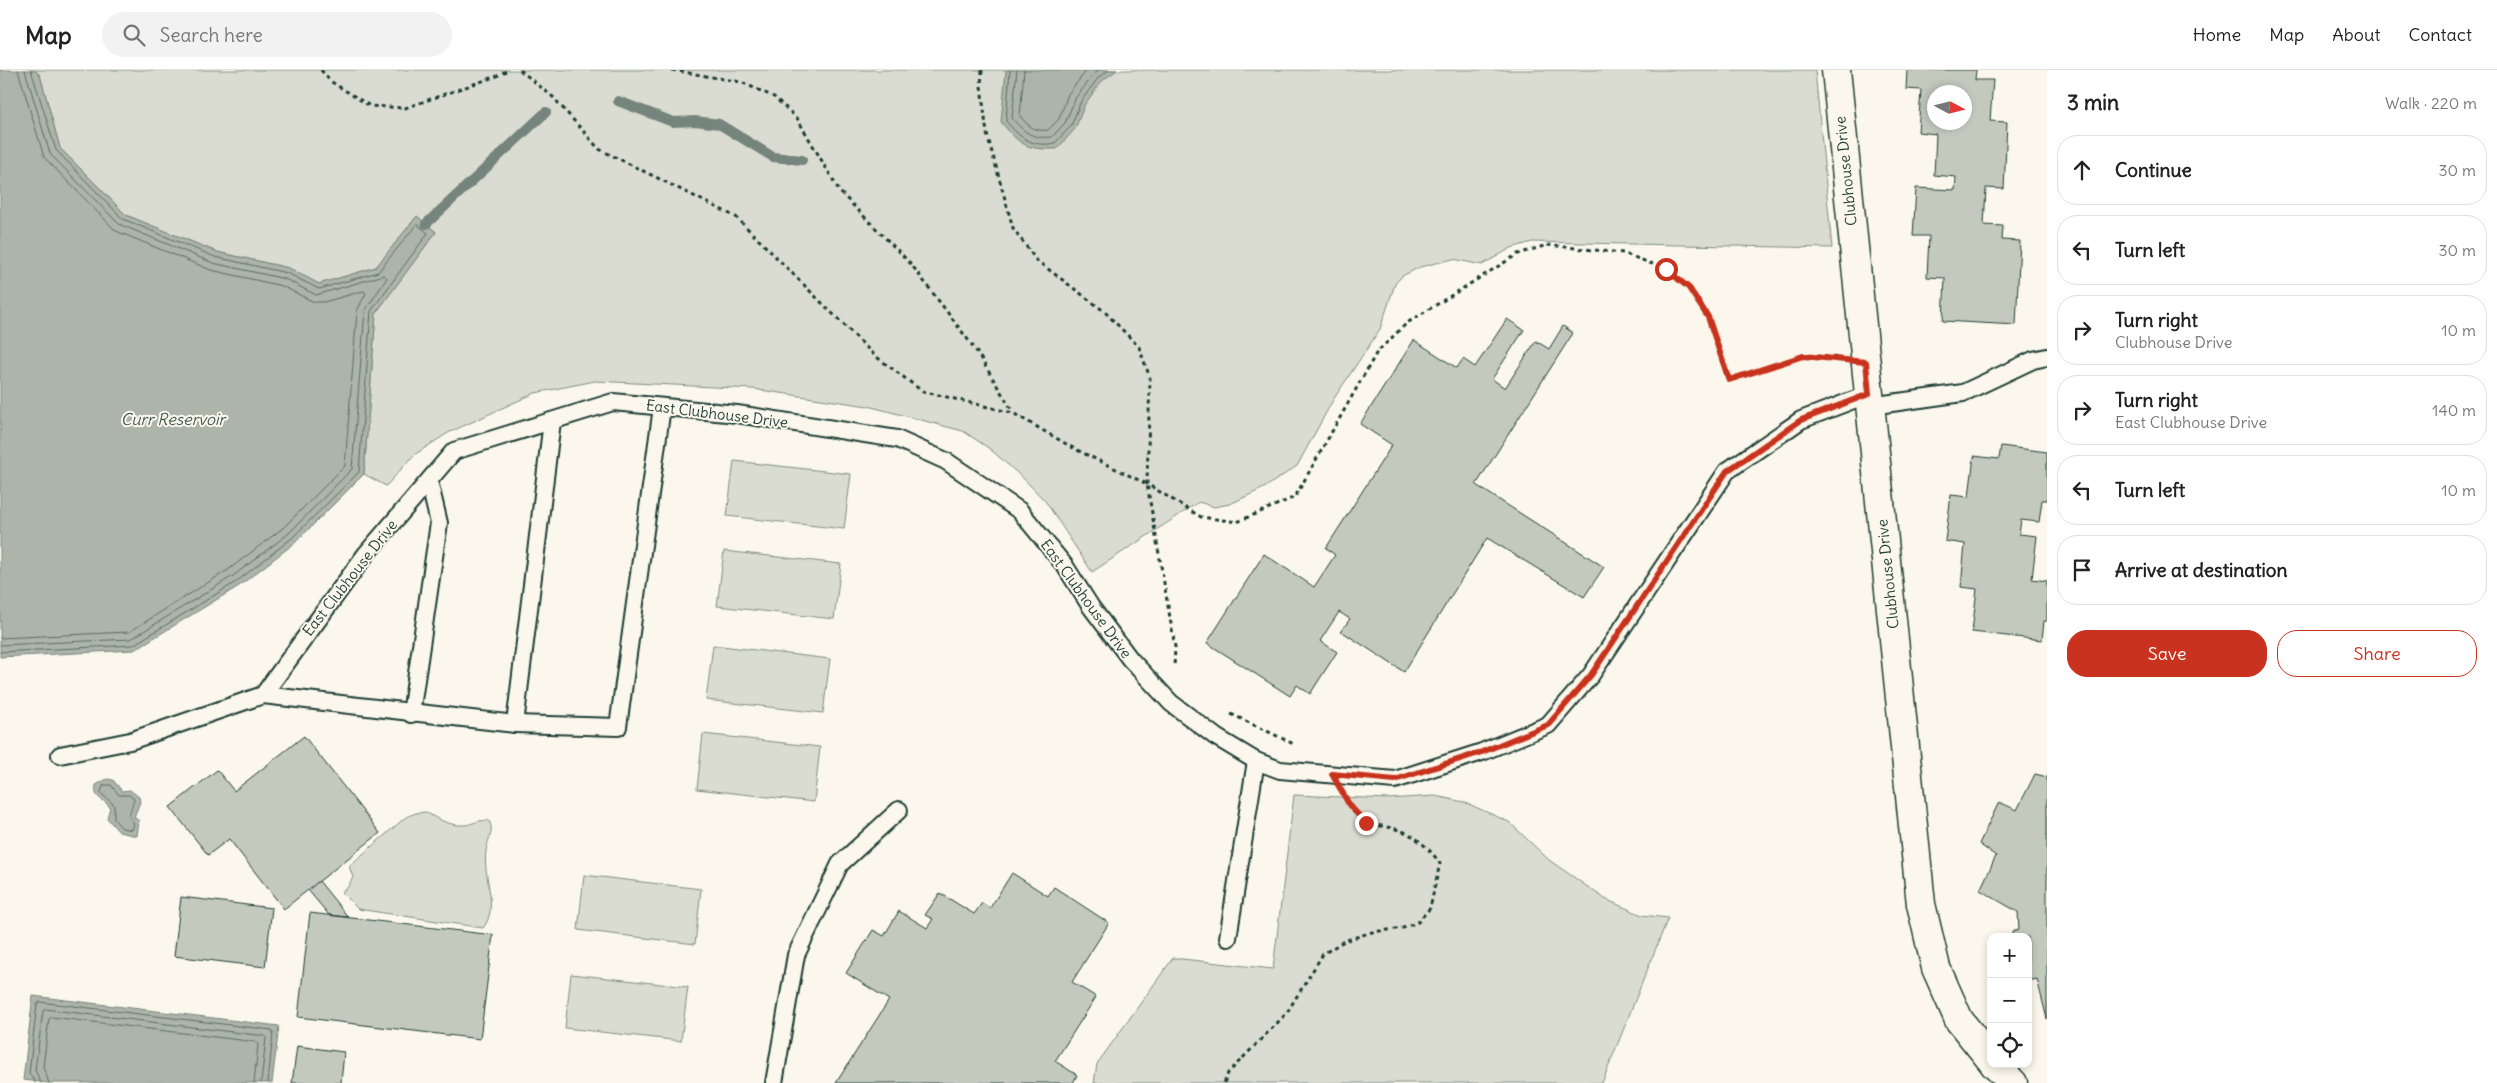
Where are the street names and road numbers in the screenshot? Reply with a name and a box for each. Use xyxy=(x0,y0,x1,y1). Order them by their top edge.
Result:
street label: Clubhouse Drive xyxy=(1830,115,1861,227)
street label: East Clubhouse Drive xyxy=(645,395,789,432)
street label: East Clubhouse Drive xyxy=(298,516,401,640)
street label: Clubhouse Drive xyxy=(1872,518,1903,630)
street label: East Clubhouse Drive xyxy=(1037,535,1136,662)

